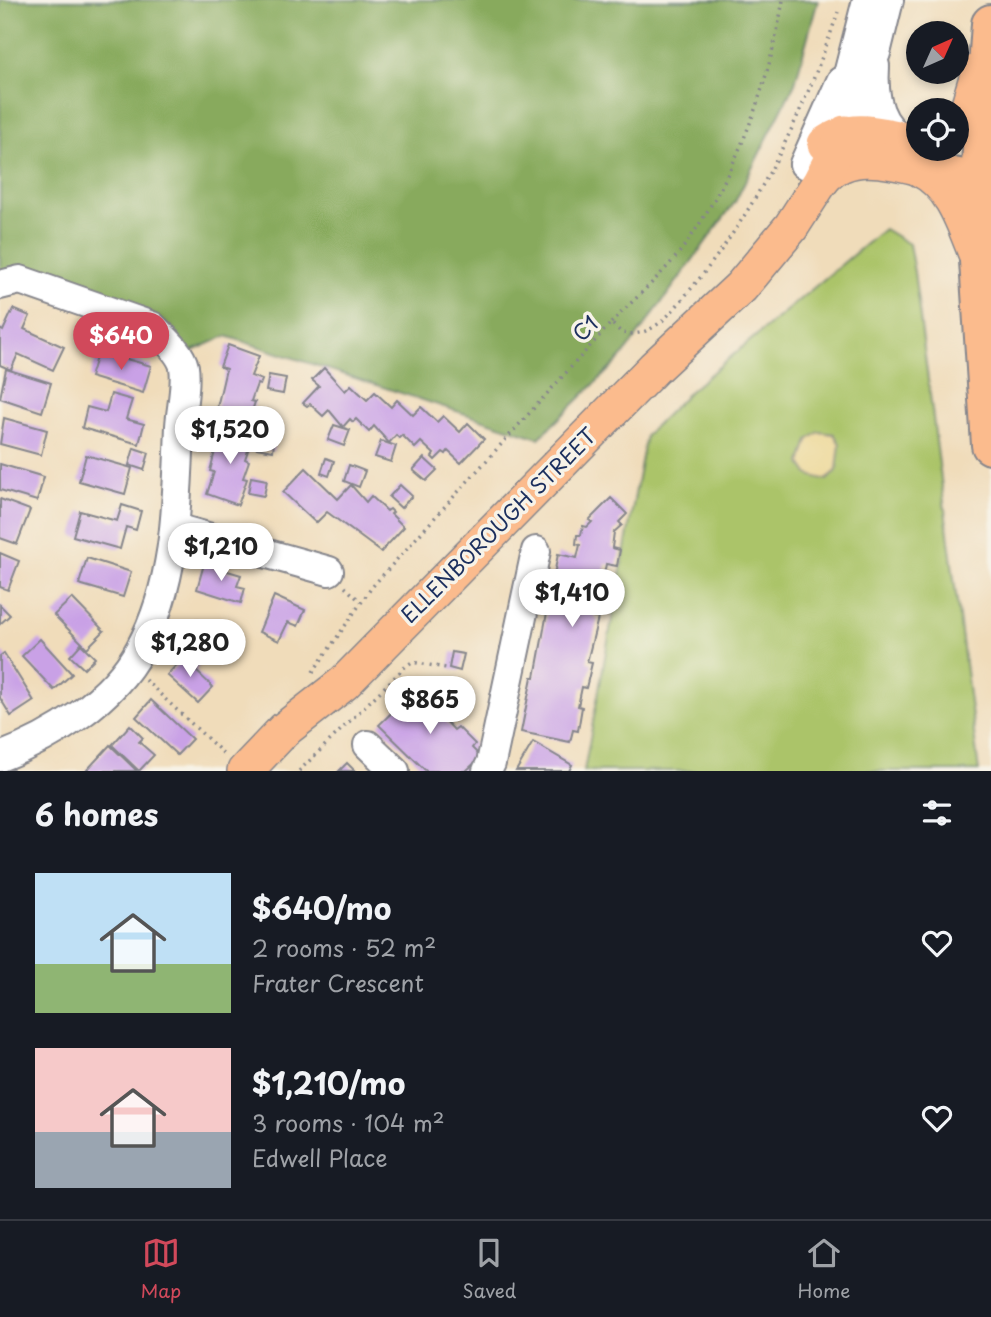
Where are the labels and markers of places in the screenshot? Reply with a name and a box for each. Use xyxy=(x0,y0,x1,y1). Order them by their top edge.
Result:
pin: $640 xyxy=(80,312,162,372)
pin: $1,520 xyxy=(173,406,287,466)
pin: $1,210 xyxy=(164,524,278,583)
pin: $1,410 xyxy=(515,570,629,629)
pin: $1,280 xyxy=(133,620,247,679)
pin: $865 xyxy=(389,676,471,736)

